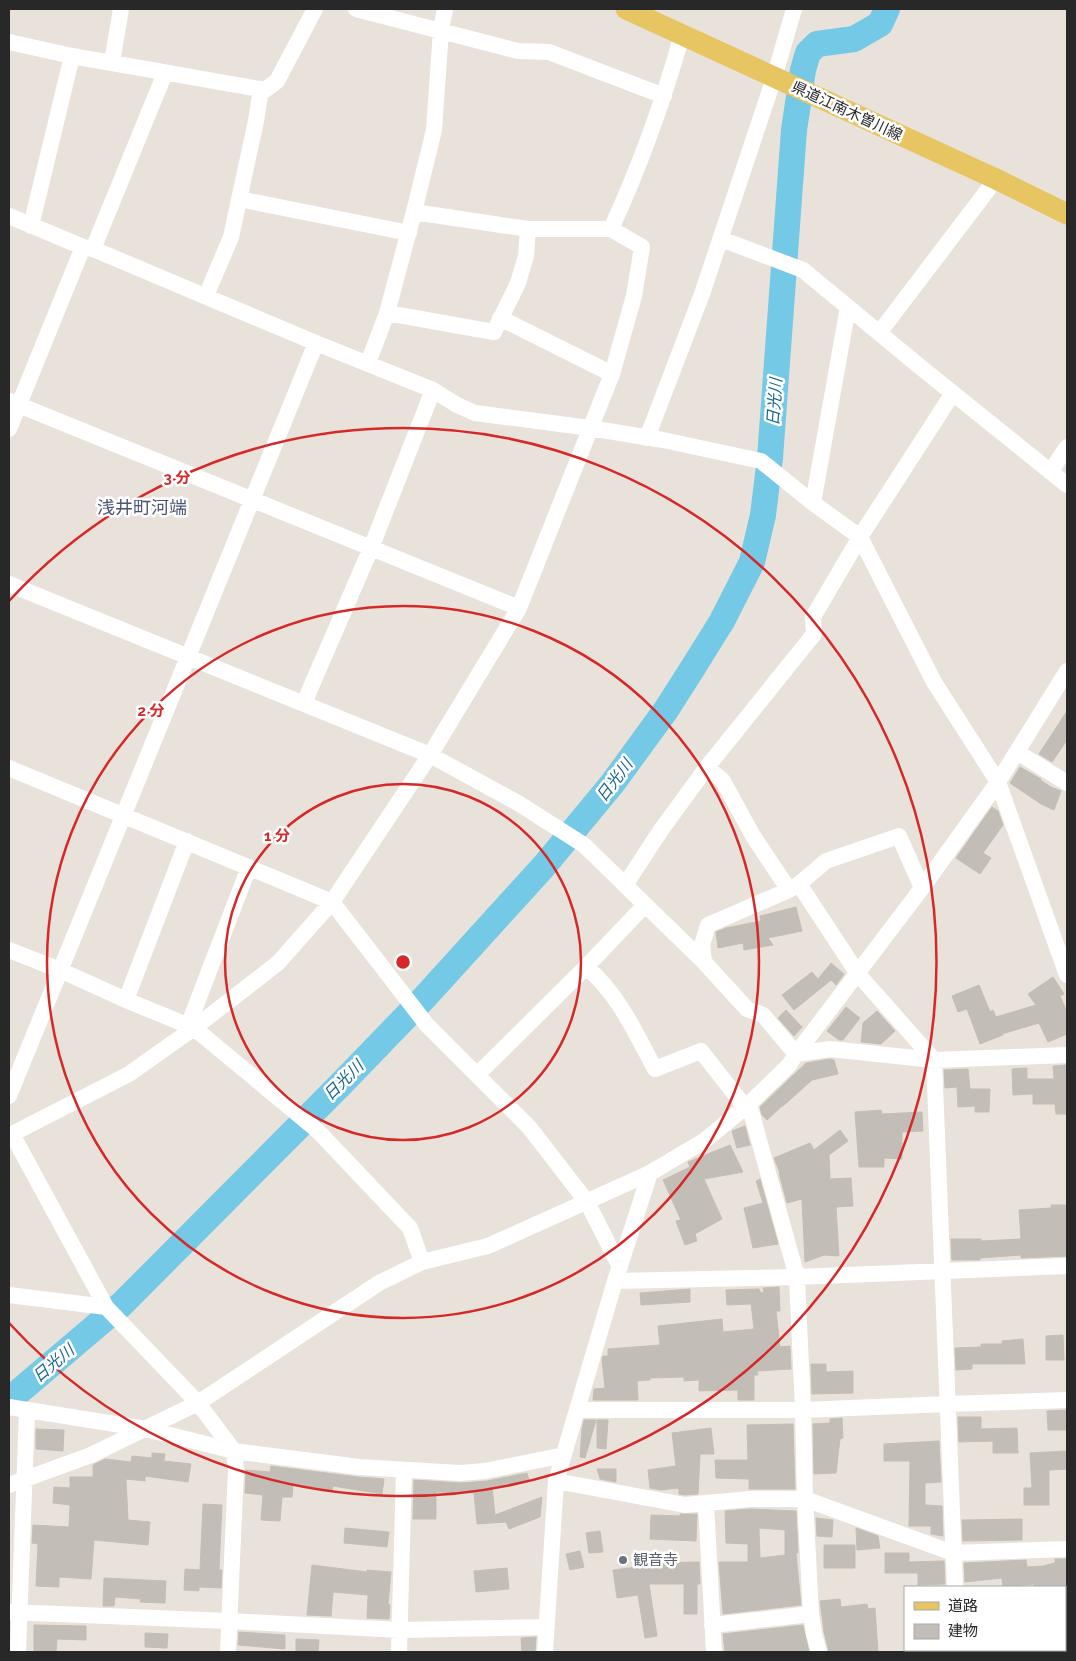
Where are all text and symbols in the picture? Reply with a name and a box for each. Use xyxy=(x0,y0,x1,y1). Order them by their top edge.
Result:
street label: 県道江南木曽川線 xyxy=(789,77,905,145)
water label: 日光川 xyxy=(763,375,786,427)
text: 3 分 xyxy=(164,469,190,487)
district label: 浅井町河端 xyxy=(97,497,187,518)
text: 2 分 xyxy=(137,702,165,720)
water label: 日光川 xyxy=(592,754,638,805)
text: 1 分 xyxy=(264,827,290,845)
centre of rings xyxy=(394,953,412,971)
water label: 日光川 xyxy=(320,1055,368,1104)
water label: 日光川 xyxy=(29,1339,79,1386)
place label: 観音寺 xyxy=(633,1551,678,1569)
marker: 観音寺 xyxy=(617,1554,629,1566)
legend xyxy=(904,1586,1066,1651)
text: 道路 xyxy=(948,1597,978,1615)
text: 建物 xyxy=(948,1622,978,1640)

